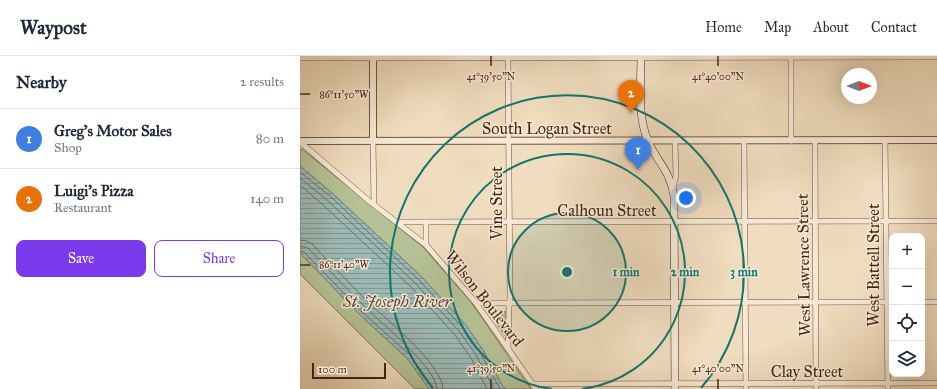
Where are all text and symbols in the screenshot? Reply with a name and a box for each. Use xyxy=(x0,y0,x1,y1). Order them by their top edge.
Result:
text: Waypost xyxy=(20,16,87,39)
text: Home xyxy=(705,19,742,36)
text: Map xyxy=(764,19,791,36)
text: About xyxy=(813,19,849,36)
text: Contact xyxy=(871,19,917,36)
north arrow xyxy=(841,68,877,104)
text: 41°39'50"N xyxy=(467,71,516,83)
text: 41°40'00"N xyxy=(692,71,744,83)
text: Nearby xyxy=(16,72,67,93)
text: 2 results xyxy=(240,74,284,90)
pin: 2 xyxy=(618,80,644,113)
text: 86°11'50"W xyxy=(319,89,369,101)
street label: South Logan Street xyxy=(482,119,612,139)
text: Greg's Motor Sales xyxy=(54,122,172,140)
text: 1 xyxy=(26,131,32,147)
text: 80 m xyxy=(256,131,284,147)
pin: 1 xyxy=(625,137,651,170)
text: Shop xyxy=(54,140,82,156)
street label: Vine Street xyxy=(487,166,506,241)
text: Luigi's Pizza xyxy=(54,182,134,200)
your location xyxy=(676,188,696,208)
text: 2 xyxy=(26,191,32,207)
text: 140 m xyxy=(250,191,284,207)
street label: West Lawrence Street xyxy=(793,193,814,337)
text: Restaurant xyxy=(54,200,112,216)
street label: Calhoun Street xyxy=(557,201,657,220)
street label: West Battell Street xyxy=(864,203,883,327)
map controls xyxy=(889,233,925,377)
button: + xyxy=(889,233,925,269)
button: Save xyxy=(16,240,146,277)
button: Share xyxy=(154,240,284,277)
street label: Wilson Boulevard xyxy=(441,247,528,350)
text: 86°11'40"W xyxy=(319,259,370,271)
centre of rings xyxy=(560,265,574,279)
text: 1 min xyxy=(612,265,640,279)
text: 2 min xyxy=(671,265,700,279)
text: 3 min xyxy=(730,265,758,280)
button: − xyxy=(889,269,925,305)
water label: St. Joseph River xyxy=(342,291,452,312)
button: locate xyxy=(889,305,925,341)
button: layers xyxy=(889,341,925,377)
scale bar xyxy=(312,361,386,380)
street label: Clay Street xyxy=(771,362,844,381)
text: 100 m xyxy=(318,363,347,376)
text: 41°39'50"N xyxy=(467,363,516,375)
text: 41°40'00"N xyxy=(692,363,744,375)

